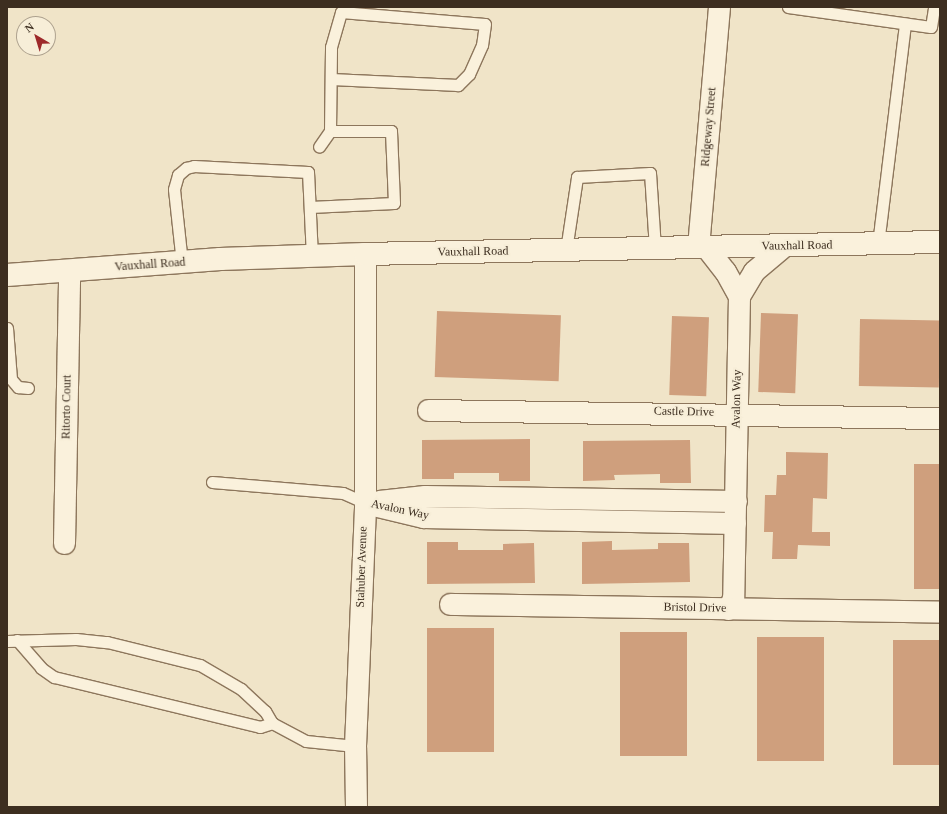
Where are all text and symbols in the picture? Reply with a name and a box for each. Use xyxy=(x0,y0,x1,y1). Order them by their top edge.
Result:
north arrow xyxy=(16,16,56,56)
text: N xyxy=(22,20,36,35)
street label: Ridgeway Street xyxy=(698,87,720,167)
street label: Vauxhall Road xyxy=(761,238,833,254)
street label: Vauxhall Road xyxy=(437,244,509,260)
street label: Vauxhall Road xyxy=(114,255,186,275)
street label: Avalon Way xyxy=(729,369,745,429)
street label: Ritorto Court xyxy=(59,375,75,439)
street label: Castle Drive xyxy=(654,404,714,420)
street label: Avalon Way xyxy=(370,497,430,523)
street label: Stahuber Avenue xyxy=(353,526,371,608)
street label: Bristol Drive xyxy=(663,600,727,616)

